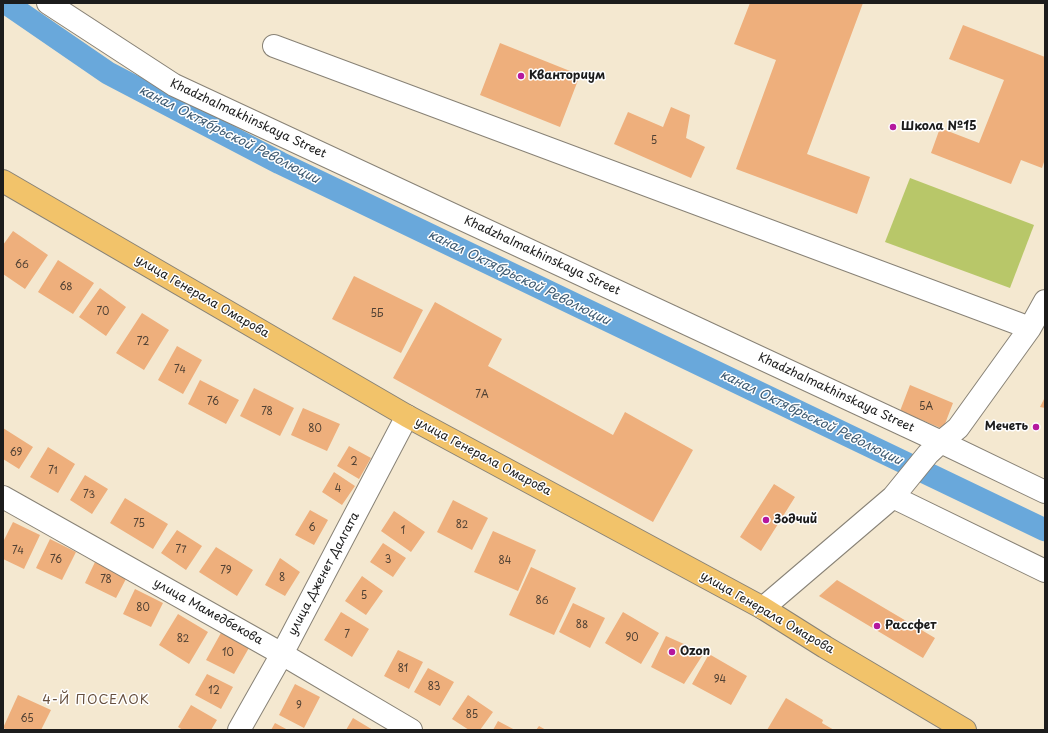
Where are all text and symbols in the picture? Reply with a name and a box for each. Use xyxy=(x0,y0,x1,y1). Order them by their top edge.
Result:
place label: Кванториум xyxy=(529,69,605,83)
marker: Кванториум xyxy=(516,71,526,81)
street label: Khadzhalmakhinskaya Street xyxy=(168,76,328,162)
water label: канал Октябрьской Революции xyxy=(136,83,322,187)
place label: Школа №15 xyxy=(901,120,977,134)
marker: Школа №15 xyxy=(888,122,898,132)
house number: 5 xyxy=(651,135,657,147)
street label: Khadzhalmakhinskaya Street xyxy=(462,213,622,299)
water label: канал Октябрьской Революции xyxy=(425,227,613,329)
street label: улица Генерала Омарова xyxy=(133,253,271,341)
house number: 66 xyxy=(15,259,29,271)
house number: 68 xyxy=(59,281,73,293)
house number: 70 xyxy=(97,306,109,318)
house number: 5Б xyxy=(371,308,383,320)
house number: 72 xyxy=(137,336,149,348)
street label: Khadzhalmakhinskaya Street xyxy=(756,350,916,436)
house number: 74 xyxy=(174,364,186,376)
water label: канал Октябрьской Революции xyxy=(717,367,905,469)
house number: 7А xyxy=(475,389,489,401)
house number: 76 xyxy=(207,396,219,408)
house number: 5А xyxy=(919,401,933,413)
house number: 78 xyxy=(261,406,273,418)
street label: улица Генерала Омарова xyxy=(413,415,553,499)
place label: Мечеть xyxy=(985,420,1028,434)
marker: Мечеть xyxy=(1031,422,1041,432)
house number: 80 xyxy=(308,423,322,435)
house number: 69 xyxy=(10,447,22,459)
house number: 2 xyxy=(350,456,358,468)
house number: 71 xyxy=(48,465,58,477)
house number: 4 xyxy=(335,483,341,495)
house number: 73 xyxy=(83,489,95,501)
street label: улица Дженет Далгата xyxy=(285,510,363,638)
place label: Зодчий xyxy=(774,513,817,527)
marker: Зодчий xyxy=(761,515,771,525)
house number: 75 xyxy=(133,518,145,530)
house number: 82 xyxy=(456,519,468,531)
house number: 6 xyxy=(308,522,316,534)
house number: 1 xyxy=(401,525,405,537)
house number: 77 xyxy=(175,544,187,556)
house number: 74 xyxy=(12,545,24,557)
house number: 76 xyxy=(50,554,62,566)
house number: 3 xyxy=(385,554,391,566)
house number: 84 xyxy=(499,555,511,567)
house number: 79 xyxy=(220,565,232,577)
street label: улица Генерала Омарова xyxy=(698,569,836,657)
house number: 8 xyxy=(279,572,285,584)
house number: 78 xyxy=(100,574,112,586)
street label: улица Мамедбекова xyxy=(151,576,265,648)
house number: 5 xyxy=(361,590,367,602)
house number: 86 xyxy=(536,595,548,607)
house number: 80 xyxy=(136,602,150,614)
house number: 88 xyxy=(576,619,588,631)
place label: Рассфет xyxy=(885,619,937,633)
marker: Рассфет xyxy=(872,621,882,631)
house number: 7 xyxy=(344,629,350,641)
house number: 90 xyxy=(625,632,639,644)
house number: 82 xyxy=(177,633,189,645)
place label: Ozon xyxy=(680,645,710,659)
house number: 10 xyxy=(222,647,234,659)
marker: Ozon xyxy=(667,647,677,657)
house number: 81 xyxy=(398,663,408,675)
house number: 94 xyxy=(714,674,726,686)
house number: 83 xyxy=(428,681,440,693)
house number: 12 xyxy=(208,685,220,697)
district label: 4-Й ПОСЕЛОК xyxy=(43,692,149,708)
house number: 9 xyxy=(296,700,302,712)
house number: 85 xyxy=(466,709,478,721)
house number: 65 xyxy=(20,713,34,725)

